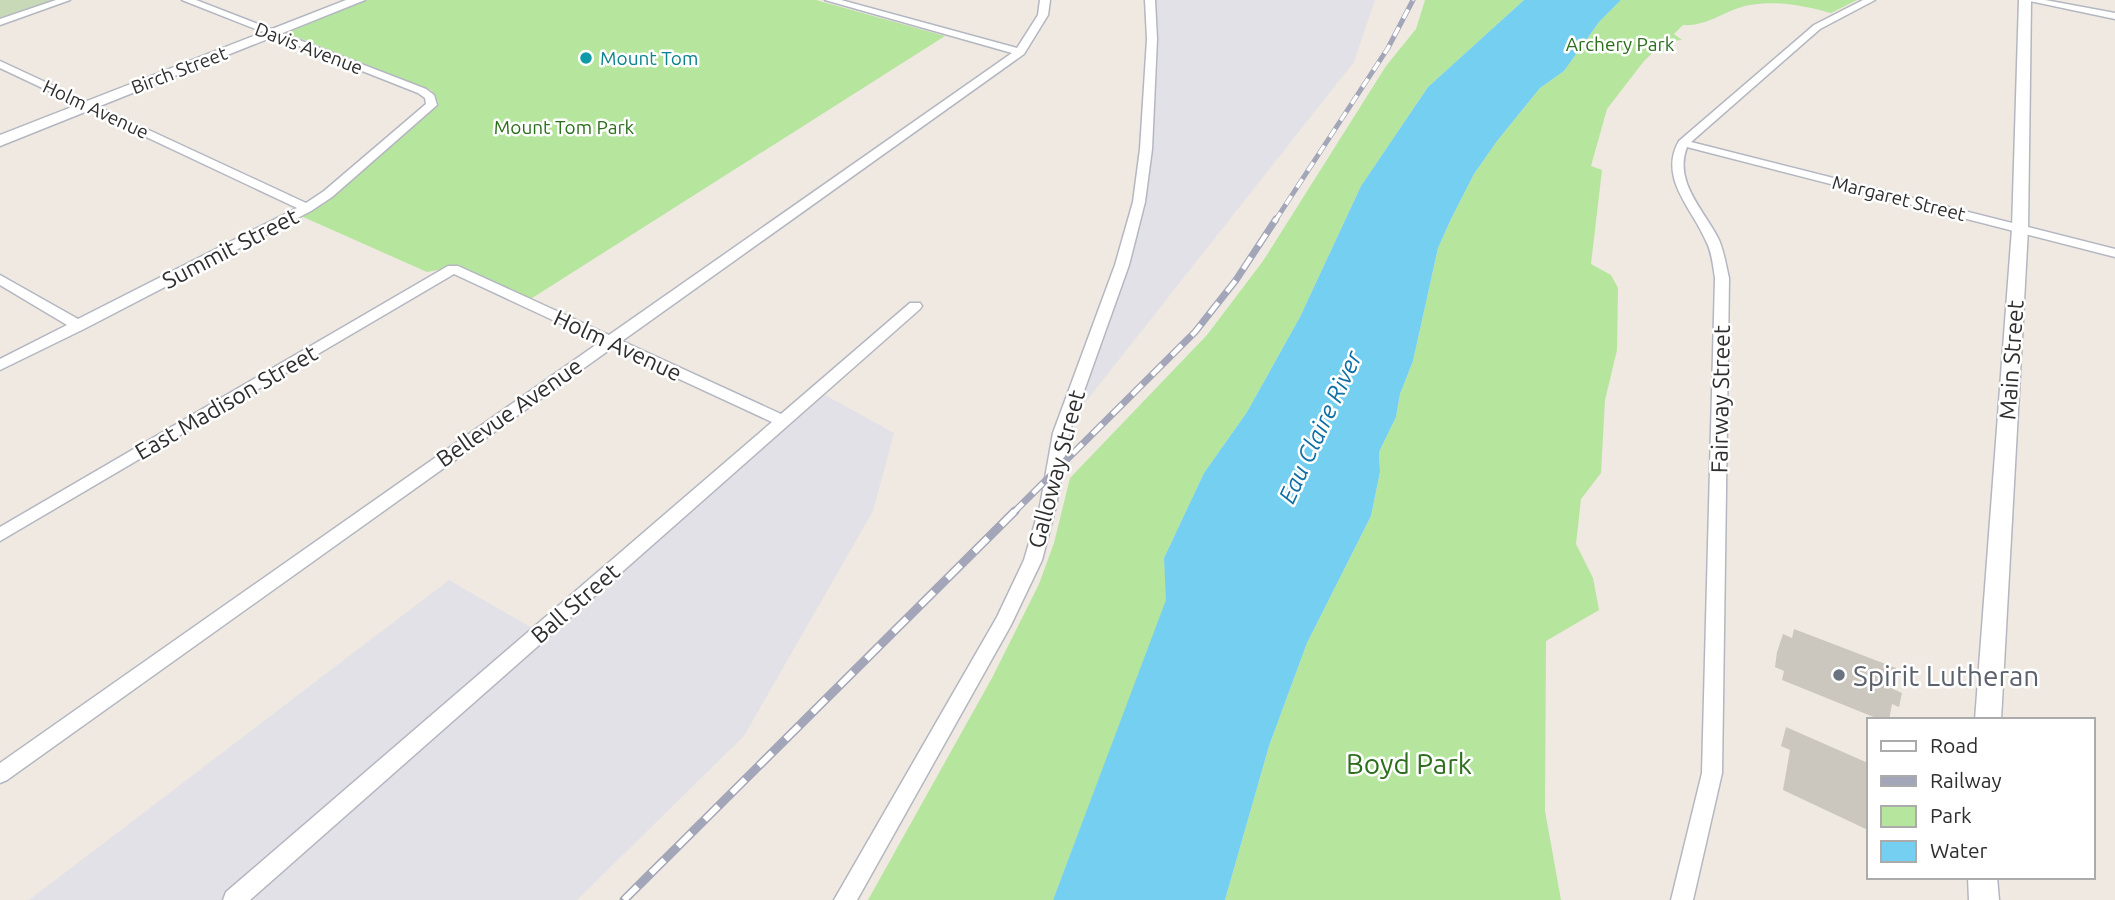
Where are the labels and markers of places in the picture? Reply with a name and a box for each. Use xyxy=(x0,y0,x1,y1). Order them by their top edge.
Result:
place label: Mount Tom xyxy=(600,47,698,69)
marker: Mount Tom xyxy=(578,50,594,66)
place label: Spirit Lutheran xyxy=(1853,660,2039,691)
marker: Spirit Lutheran xyxy=(1831,667,1847,683)

